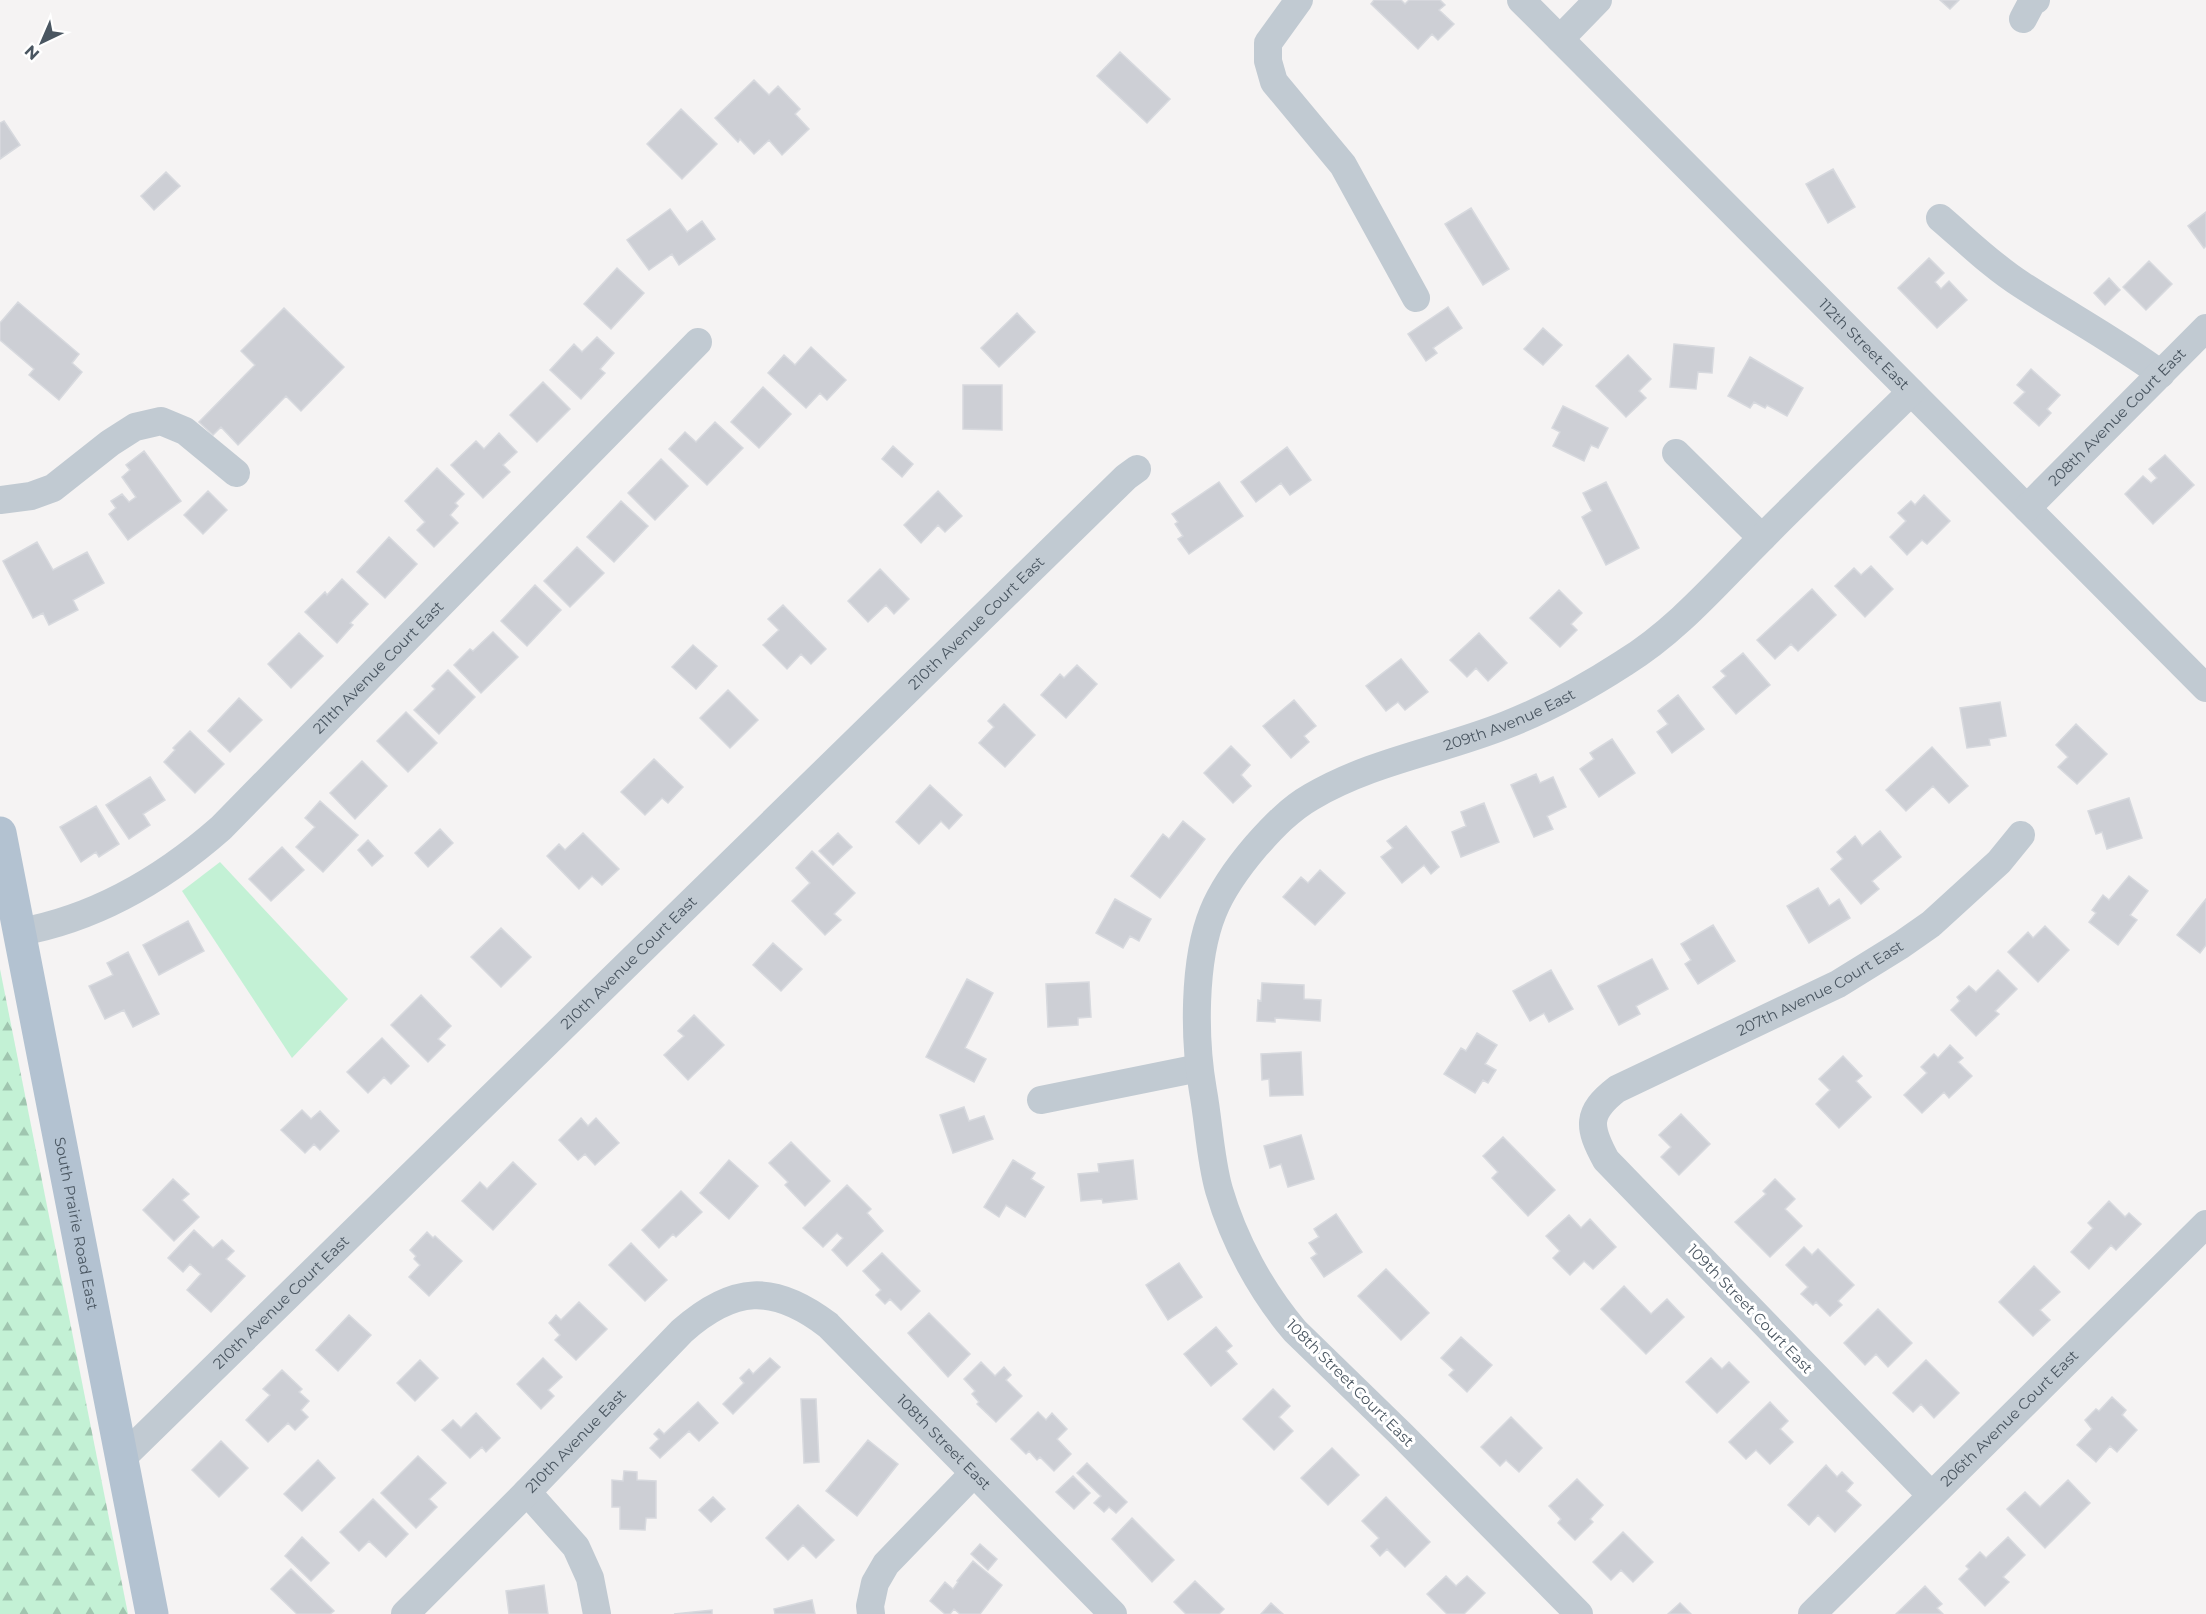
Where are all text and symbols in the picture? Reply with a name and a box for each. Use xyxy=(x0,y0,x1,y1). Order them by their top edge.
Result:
north arrow xyxy=(12,12,72,72)
text: N xyxy=(21,41,43,64)
street label: 112th Street East xyxy=(1815,294,1914,394)
street label: 208th Avenue Court East xyxy=(2044,344,2190,490)
street label: 210th Avenue Court East xyxy=(904,552,1048,694)
street label: 211th Avenue Court East xyxy=(309,597,447,737)
street label: 209th Avenue East xyxy=(1441,684,1578,755)
street label: 210th Avenue Court East xyxy=(556,892,701,1033)
street label: 207th Avenue Court East xyxy=(1733,936,1907,1040)
street label: South Prairie Road East xyxy=(50,1135,103,1312)
street label: 210th Avenue Court East xyxy=(209,1231,353,1373)
street label: 109th Street Court East xyxy=(1684,1240,1817,1377)
street label: 108th Street Court East xyxy=(1283,1315,1418,1450)
street label: 206th Avenue Court East xyxy=(1936,1346,2082,1490)
street label: 210th Avenue East xyxy=(521,1385,630,1497)
street label: 108th Street East xyxy=(893,1390,995,1494)

